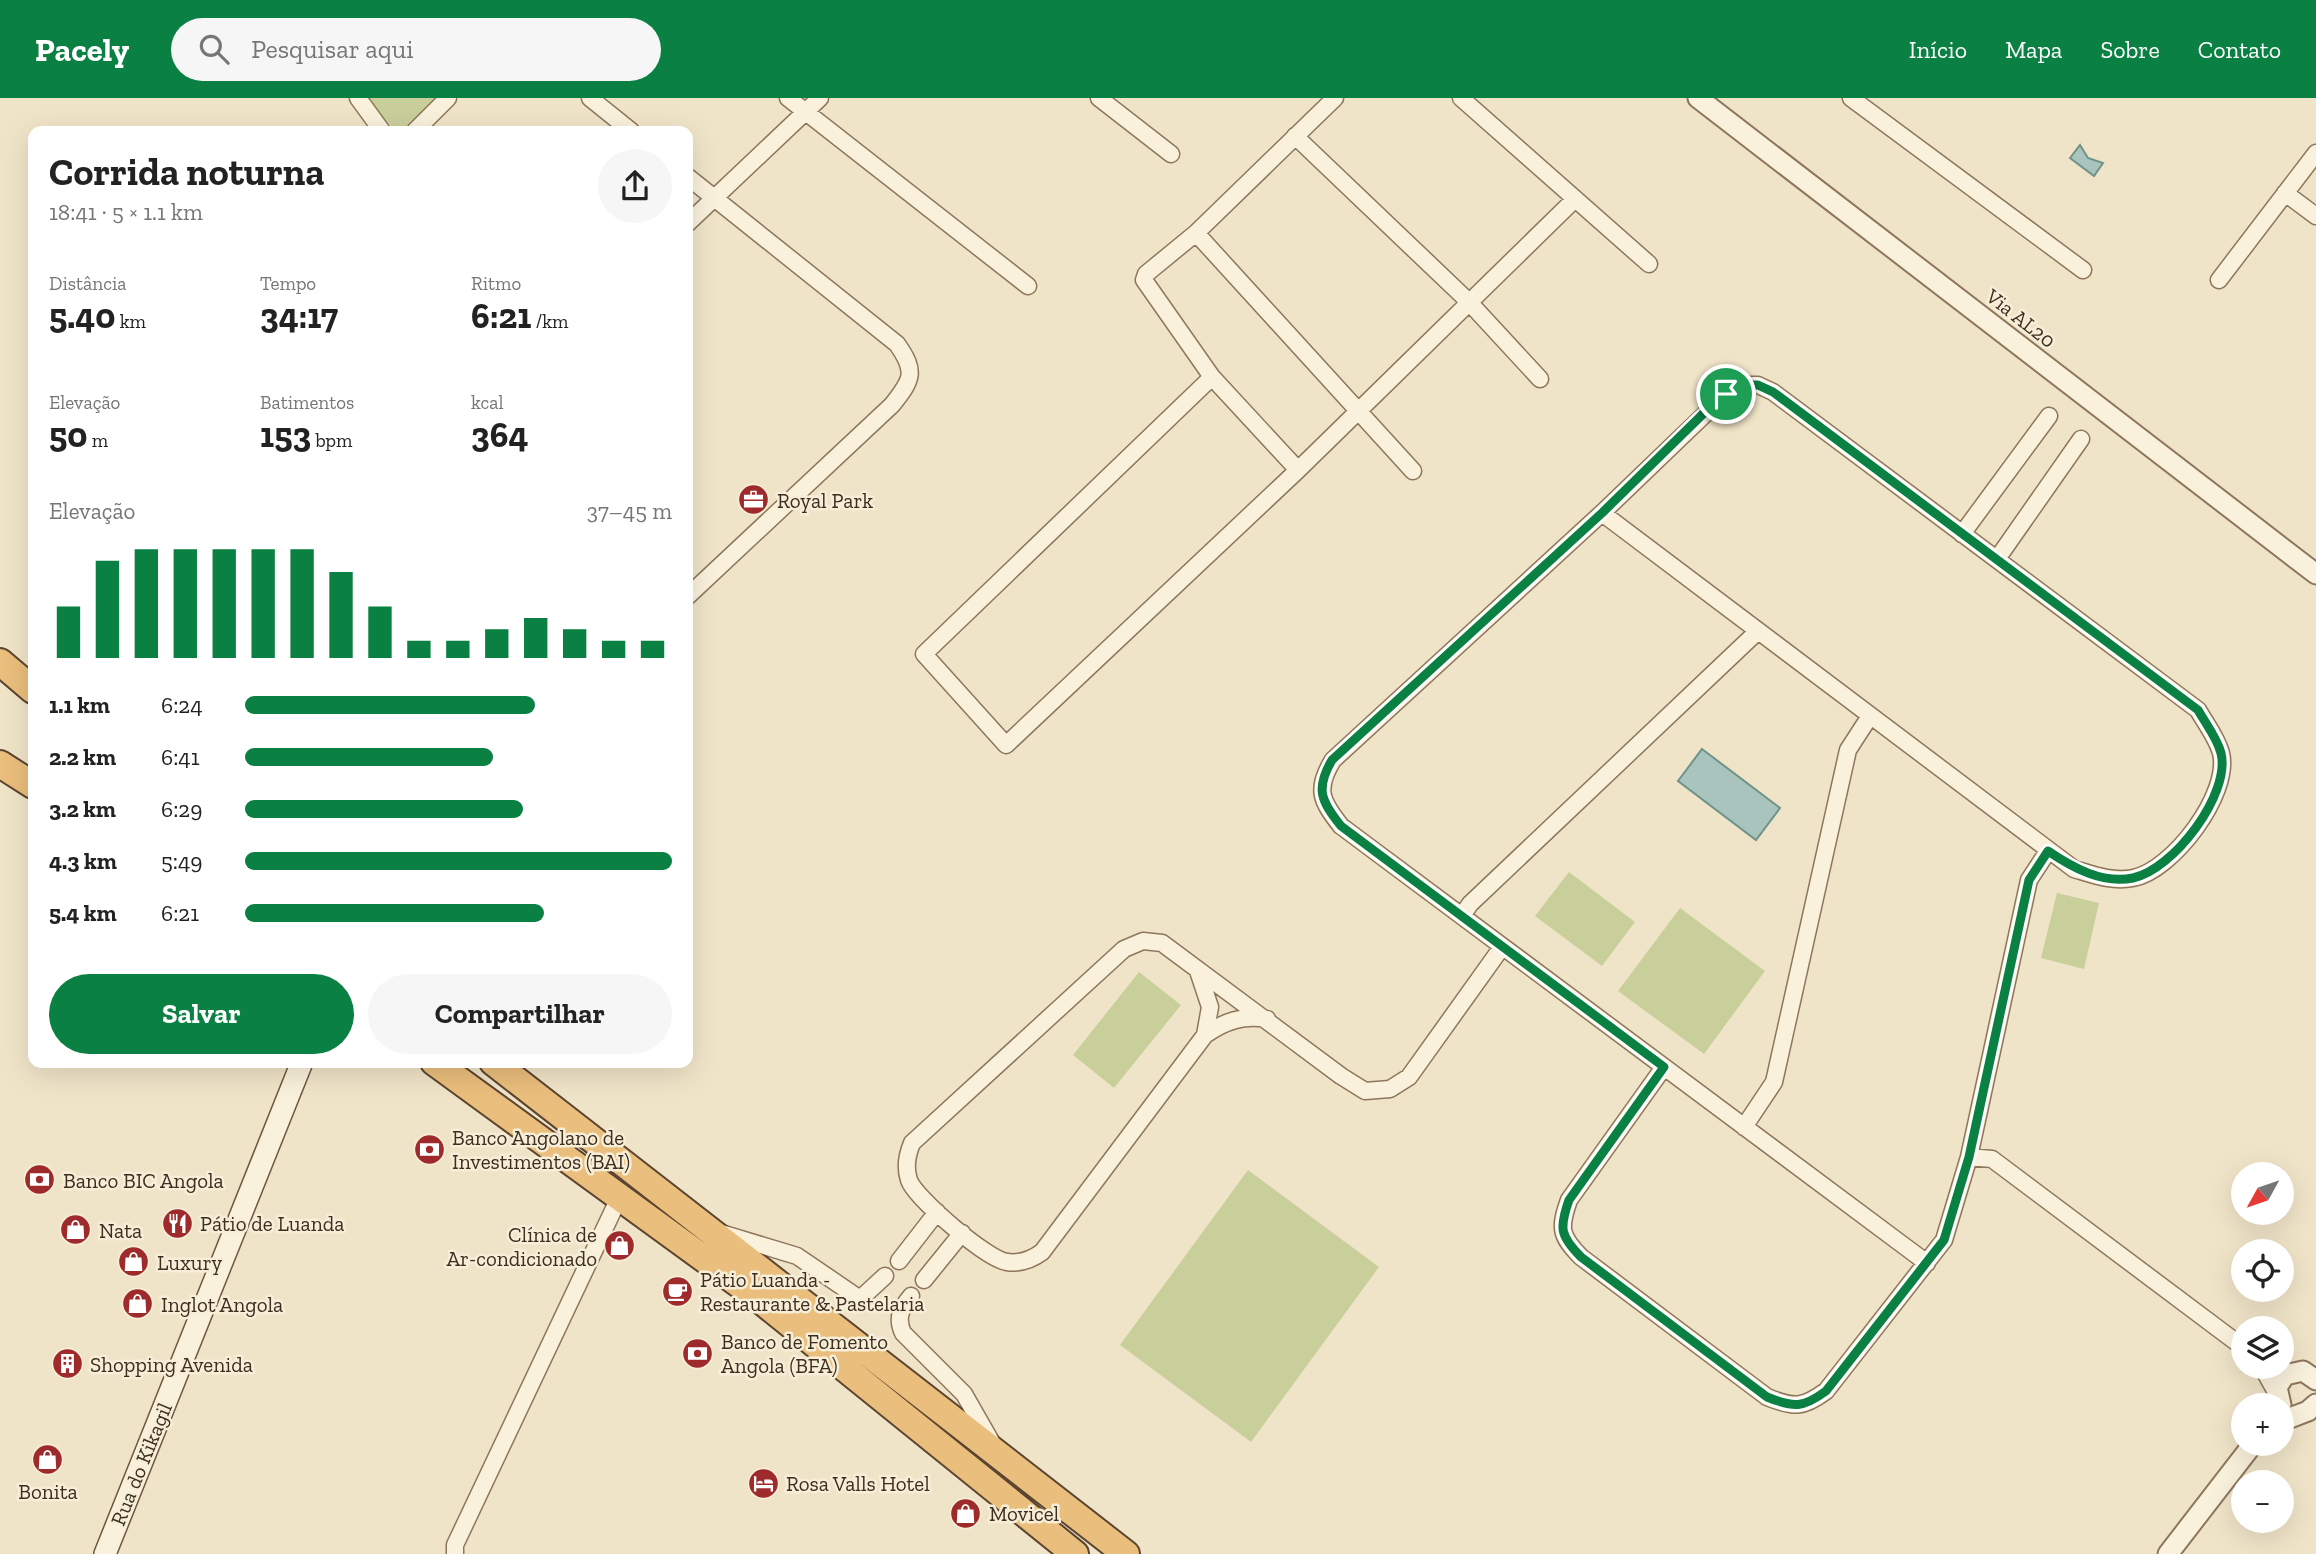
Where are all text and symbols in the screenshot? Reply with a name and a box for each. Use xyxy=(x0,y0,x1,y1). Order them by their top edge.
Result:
search box xyxy=(171,18,661,81)
text: Pacely xyxy=(35,30,129,69)
icon: search xyxy=(195,30,233,68)
text: Pesquisar aqui xyxy=(251,33,414,65)
text: Início xyxy=(1909,35,1967,64)
text: Mapa xyxy=(2005,35,2062,64)
text: Sobre xyxy=(2100,35,2160,64)
text: Contato xyxy=(2198,35,2281,64)
text: Corrida noturna xyxy=(49,149,325,195)
button: share xyxy=(598,149,672,223)
text: 18:41 · 5 × 1.1 km xyxy=(49,198,203,226)
text: Distância xyxy=(49,272,126,295)
text: Tempo xyxy=(260,272,316,295)
text: Ritmo xyxy=(471,272,521,295)
street label: Via AL20 xyxy=(1980,283,2061,353)
text: 5.40 xyxy=(49,295,115,337)
text: 34:17 xyxy=(260,295,338,337)
text: 6:21 xyxy=(471,295,531,337)
text: km xyxy=(115,310,146,333)
text: /km xyxy=(531,310,568,333)
pin xyxy=(1696,364,1756,424)
icon: arrive xyxy=(1707,375,1745,413)
text: Elevação xyxy=(49,391,120,414)
text: Batimentos xyxy=(260,391,354,414)
text: kcal xyxy=(471,391,504,414)
text: 50 xyxy=(49,414,87,456)
text: 153 xyxy=(260,414,311,456)
text: 364 xyxy=(471,414,528,456)
text: m xyxy=(87,429,108,452)
text: bpm xyxy=(311,429,352,452)
office icon: Royal Park xyxy=(737,483,771,517)
place label: Royal Park xyxy=(777,488,873,513)
text: Elevação xyxy=(49,497,135,525)
text: 37–45 m xyxy=(587,497,672,525)
text: 1.1 km xyxy=(49,691,110,719)
text: 6:24 xyxy=(161,691,203,719)
text: 2.2 km xyxy=(49,743,116,771)
text: 6:41 xyxy=(161,743,200,771)
text: 3.2 km xyxy=(49,795,116,823)
text: 6:29 xyxy=(161,795,202,823)
text: 4.3 km xyxy=(49,847,117,875)
text: 5:49 xyxy=(161,847,203,875)
text: 5.4 km xyxy=(49,899,117,927)
text: 6:21 xyxy=(161,899,199,927)
button: Salvar xyxy=(49,974,354,1054)
button: Compartilhar xyxy=(368,974,672,1054)
place label: Banco Angolano de Investimentos (BAI) xyxy=(452,1125,630,1174)
bank icon: Banco Angolano de Investimentos (BAI) xyxy=(412,1132,446,1166)
north arrow xyxy=(2231,1162,2294,1225)
map controls xyxy=(2231,1162,2294,1533)
bank icon: Banco BIC Angola xyxy=(23,1163,57,1197)
place label: Banco BIC Angola xyxy=(63,1168,224,1193)
restaurant icon: Pátio de Luanda xyxy=(160,1206,194,1240)
place label: Pátio de Luanda xyxy=(200,1211,344,1236)
shop icon: Nata xyxy=(59,1213,93,1247)
place label: Nata xyxy=(99,1218,142,1243)
place label: Clínica de Ar-condicionado xyxy=(447,1222,597,1271)
shop icon: Clínica de Ar-condicionado xyxy=(603,1229,637,1263)
button: locate xyxy=(2231,1239,2294,1302)
shop icon: Luxury xyxy=(117,1245,151,1279)
place label: Luxury xyxy=(157,1250,222,1275)
place label: Pátio Luanda - Restaurante & Pastelaria xyxy=(700,1267,925,1316)
cafe icon: Pátio Luanda - Restaurante & Pastelaria xyxy=(660,1274,694,1308)
shop icon: Inglot Angola xyxy=(121,1287,155,1321)
place label: Inglot Angola xyxy=(161,1292,283,1317)
button: layers xyxy=(2231,1316,2294,1379)
place label: Banco de Fomento Angola (BFA) xyxy=(721,1329,888,1378)
bank icon: Banco de Fomento Angola (BFA) xyxy=(681,1336,715,1370)
building icon: Shopping Avenida xyxy=(50,1347,84,1381)
place label: Shopping Avenida xyxy=(90,1352,253,1377)
button: + xyxy=(2231,1393,2294,1456)
street label: Rua do Kikagil xyxy=(105,1399,177,1529)
shop icon: Bonita xyxy=(31,1442,65,1476)
hotel icon: Rosa Valls Hotel xyxy=(746,1466,780,1500)
button: − xyxy=(2231,1470,2294,1533)
place label: Rosa Valls Hotel xyxy=(786,1471,930,1496)
place label: Bonita xyxy=(18,1479,78,1504)
shop icon: Movicel xyxy=(949,1496,983,1530)
place label: Movicel xyxy=(989,1501,1060,1526)

